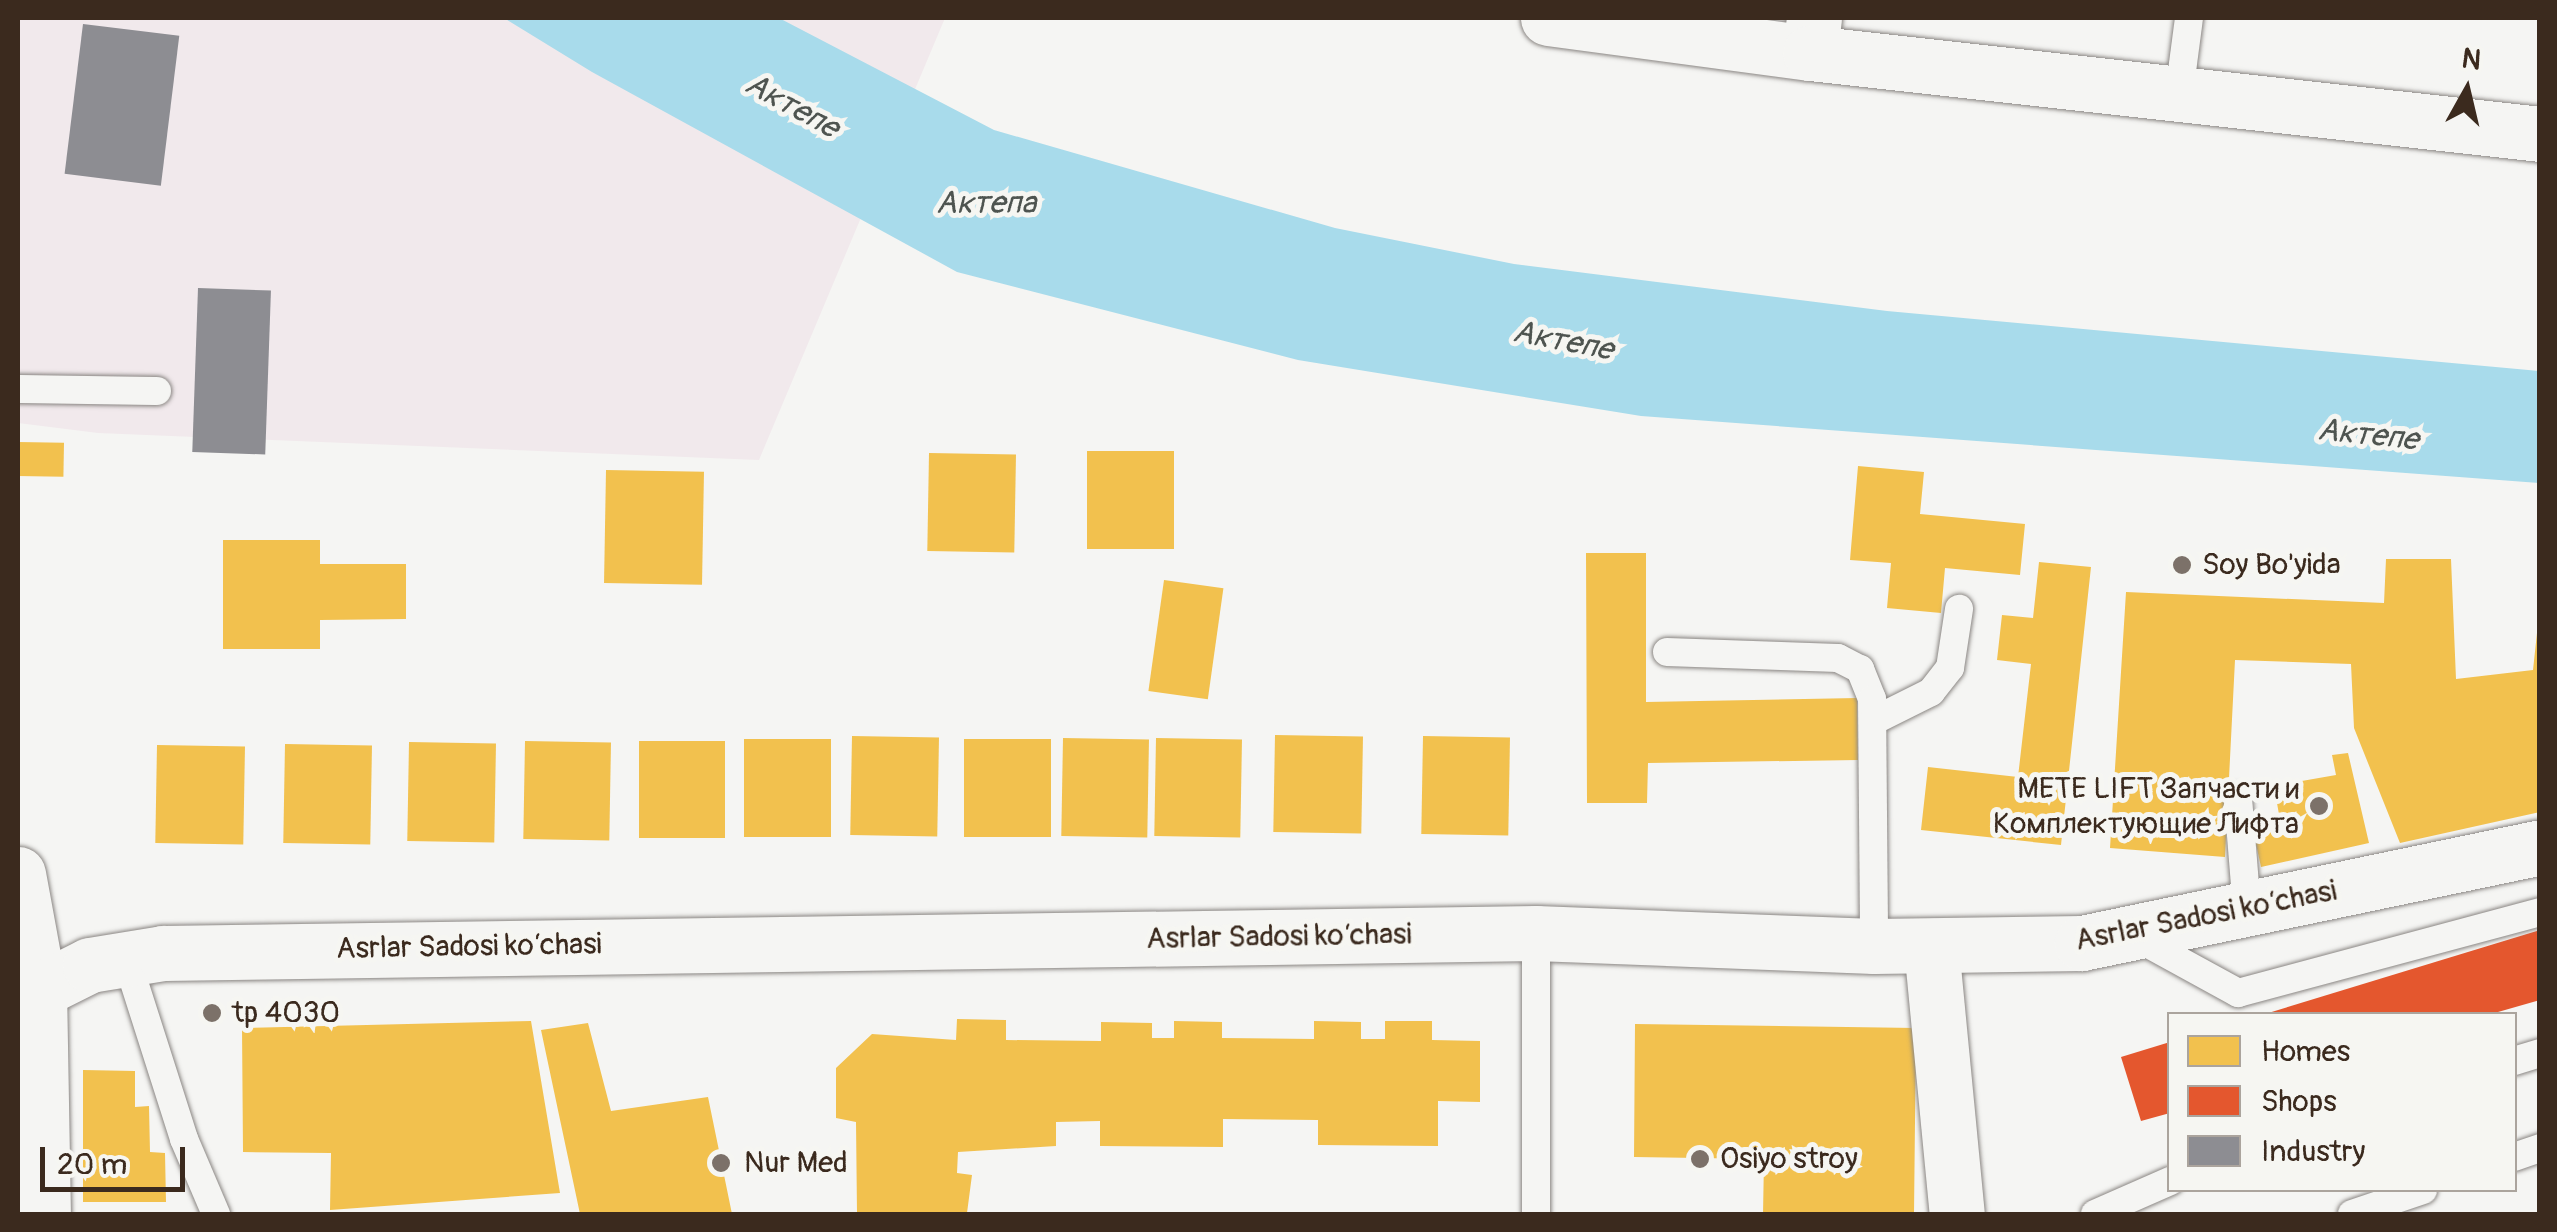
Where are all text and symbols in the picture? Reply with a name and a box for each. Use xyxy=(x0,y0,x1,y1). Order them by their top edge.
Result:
north arrow xyxy=(2417,40,2517,140)
text: N xyxy=(2459,41,2483,78)
water label: Актепе xyxy=(738,65,846,147)
water label: Актепа xyxy=(936,184,1036,222)
water label: Актепе xyxy=(1510,313,1616,369)
water label: Актепе xyxy=(2316,411,2420,459)
place label: Soy Bo'yida xyxy=(2202,547,2341,583)
marker: Soy Bo'yida xyxy=(2171,554,2193,576)
place label: METE LIFT Запчасти и Комплектующие Лифта xyxy=(1993,771,2299,842)
marker: METE LIFT Запчасти и Комплектующие Лифта xyxy=(2308,795,2330,817)
street label: Asrlar Sadosi ko‘chasi xyxy=(2072,873,2340,959)
street label: Asrlar Sadosi ko‘chasi xyxy=(1146,917,1412,957)
street label: Asrlar Sadosi ko‘chasi xyxy=(336,927,602,967)
place label: tp 4030 xyxy=(232,995,340,1031)
marker: tp 4030 xyxy=(201,1002,223,1024)
legend xyxy=(2167,1012,2517,1192)
text: Homes xyxy=(2261,1033,2350,1070)
text: Shops xyxy=(2261,1083,2337,1120)
scale bar xyxy=(45,1127,190,1189)
text: Industry xyxy=(2261,1133,2365,1170)
place label: Osiyo stroy xyxy=(1720,1141,1858,1177)
place label: Nur Med xyxy=(744,1145,848,1181)
text: 20 m xyxy=(57,1146,127,1183)
marker: Osiyo stroy xyxy=(1689,1148,1711,1170)
marker: Nur Med xyxy=(708,1150,734,1176)

